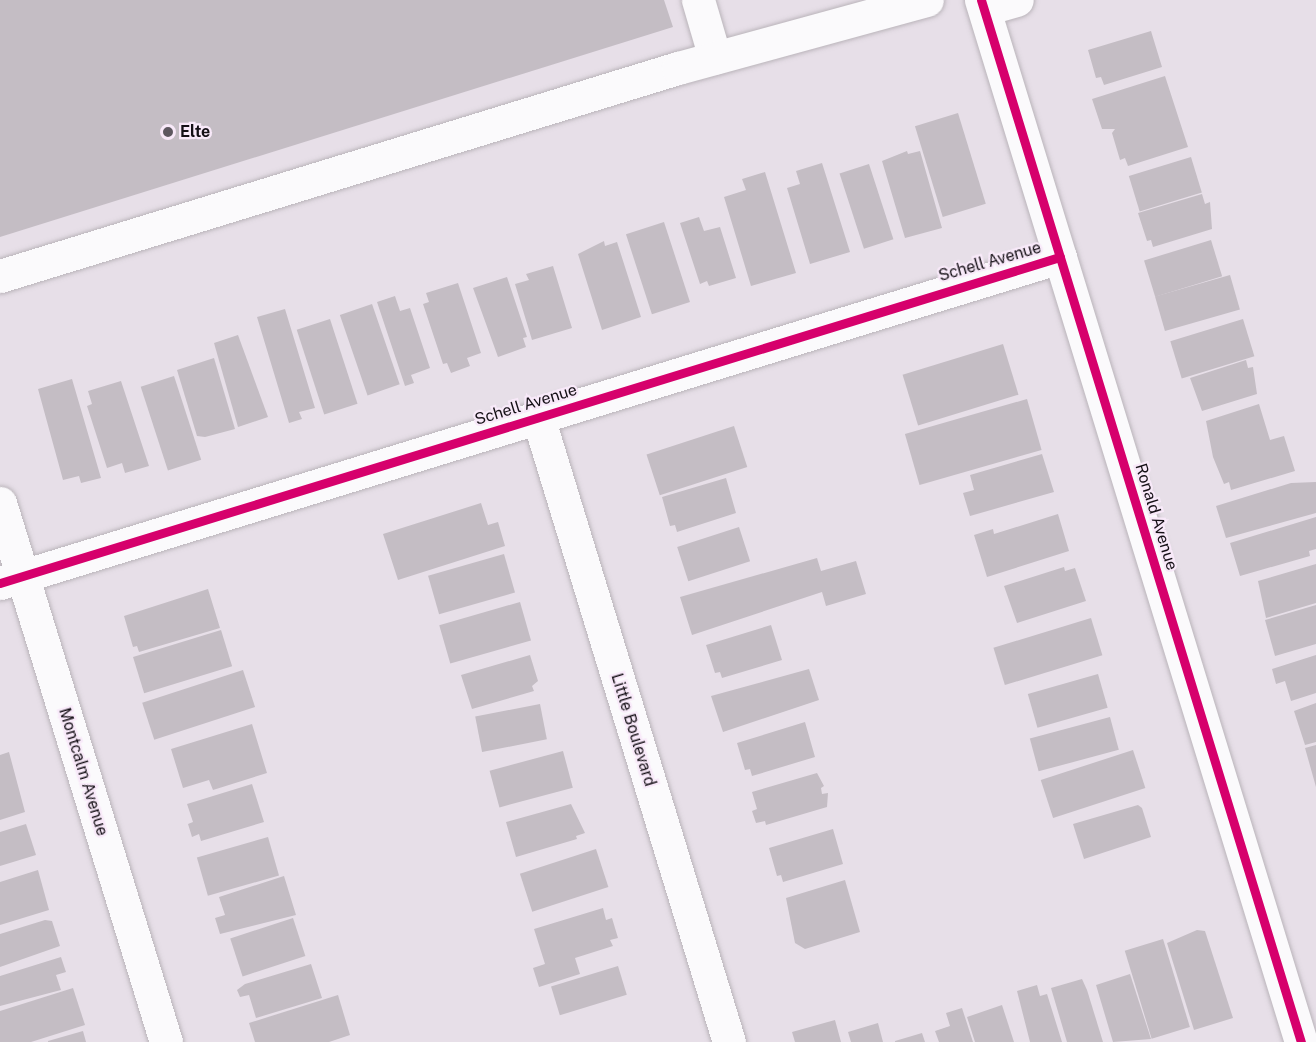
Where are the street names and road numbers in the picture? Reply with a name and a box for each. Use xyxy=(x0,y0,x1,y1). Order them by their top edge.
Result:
street label: Schell Avenue xyxy=(936,238,1044,286)
street label: Schell Avenue xyxy=(473,380,579,430)
street label: Ronald Avenue xyxy=(1131,461,1181,573)
street label: Little Boulevard xyxy=(607,671,659,789)
street label: Montcalm Avenue xyxy=(54,706,112,838)

